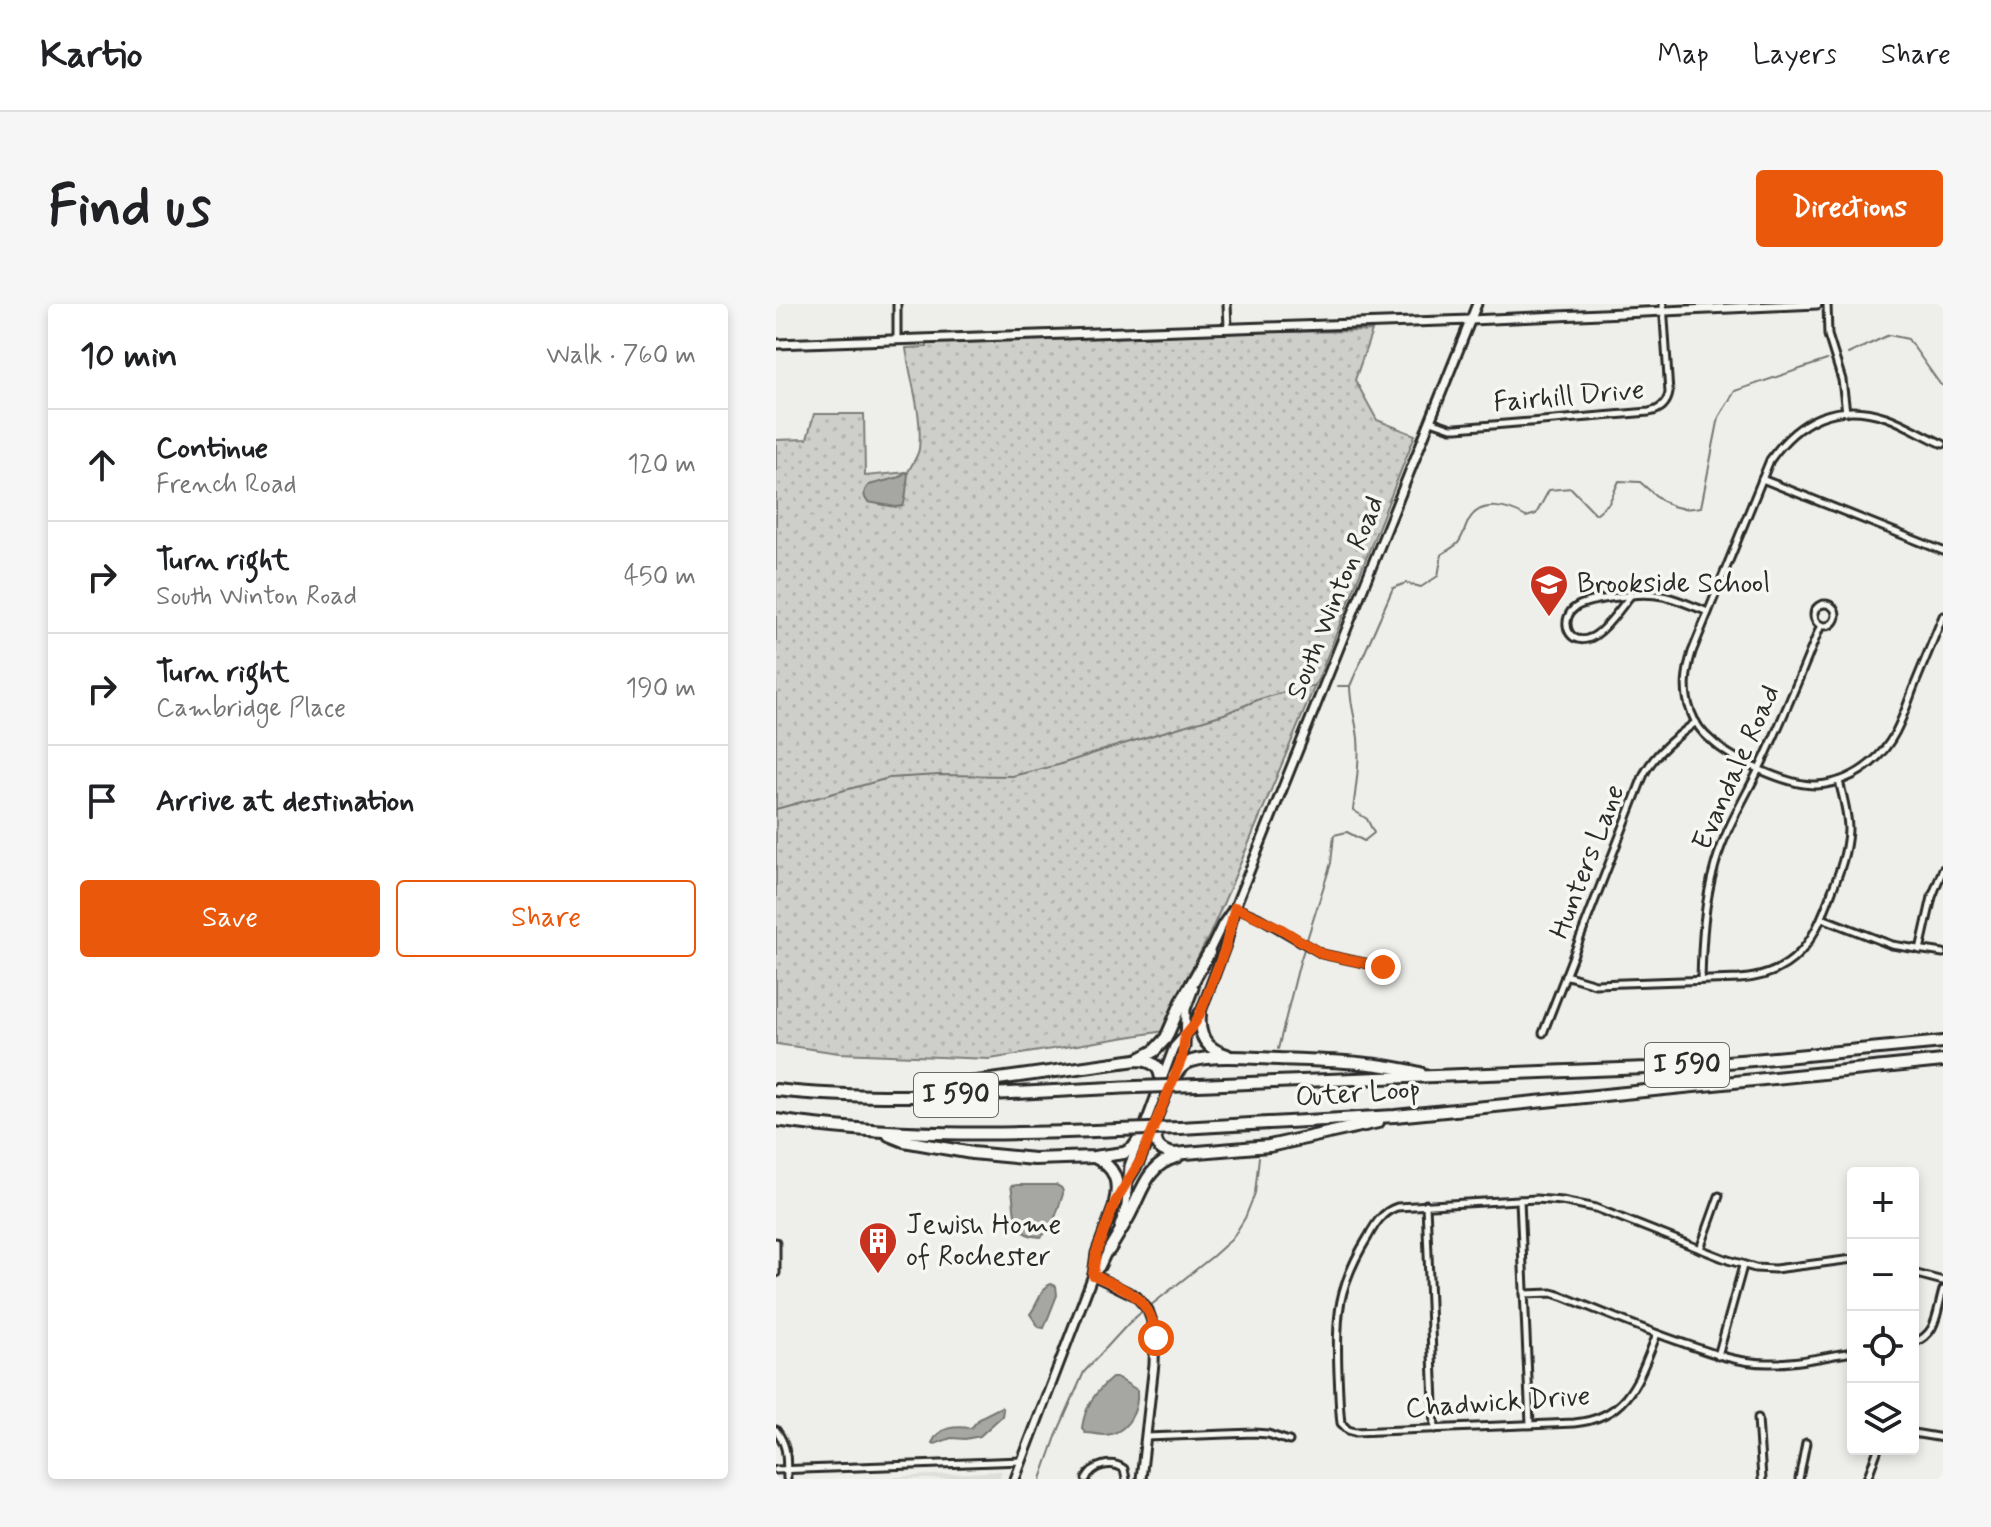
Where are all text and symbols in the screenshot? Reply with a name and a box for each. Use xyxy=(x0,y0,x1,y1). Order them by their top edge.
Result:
text: Kartio xyxy=(40,31,143,80)
text: Map xyxy=(1658,37,1709,74)
text: Layers xyxy=(1753,37,1837,74)
text: Share xyxy=(1881,37,1951,74)
button: Directions xyxy=(1756,170,1943,247)
text: Find us xyxy=(48,172,211,245)
text: 10 min xyxy=(80,334,178,379)
text: Walk · 760 m xyxy=(546,339,696,373)
street label: Fairhill Drive xyxy=(1492,372,1646,422)
text: Continue xyxy=(156,429,268,468)
icon: ahead xyxy=(80,443,124,487)
text: 120 m xyxy=(627,448,696,482)
text: French Road xyxy=(156,468,297,502)
street label: South Winton Road xyxy=(1278,491,1394,705)
text: Turn right xyxy=(156,541,289,580)
icon: right xyxy=(80,555,124,599)
text: 450 m xyxy=(624,560,696,594)
school or university icon: Brookside School xyxy=(1528,563,1570,618)
place label: Brookside School xyxy=(1577,566,1770,603)
text: South Winton Road xyxy=(156,580,357,614)
text: Turn right xyxy=(156,653,289,692)
icon: right xyxy=(80,667,124,711)
text: 190 m xyxy=(626,672,696,706)
street label: Evandale Road xyxy=(1684,680,1790,856)
text: Cambridge Place xyxy=(156,692,346,726)
icon: arrive xyxy=(80,779,124,823)
street label: Hunters Lane xyxy=(1542,779,1634,945)
text: Arrive at destination xyxy=(156,782,414,821)
button: Save xyxy=(80,880,380,957)
button: Share xyxy=(396,880,696,957)
route end xyxy=(1365,949,1401,985)
road number: I 590 xyxy=(1645,1043,1729,1087)
street label: Outer Loop xyxy=(1294,1071,1422,1117)
road number: I 590 xyxy=(914,1073,998,1117)
map controls xyxy=(1847,1167,1919,1455)
button: + xyxy=(1847,1167,1919,1239)
place label: Jewish Home of Rochester xyxy=(906,1207,1061,1276)
building icon: Jewish Home of Rochester xyxy=(857,1220,899,1275)
button: − xyxy=(1847,1239,1919,1311)
button: locate xyxy=(1847,1311,1919,1383)
route start xyxy=(1138,1320,1174,1356)
street label: Chadwick Drive xyxy=(1404,1378,1592,1428)
button: layers xyxy=(1847,1383,1919,1455)

